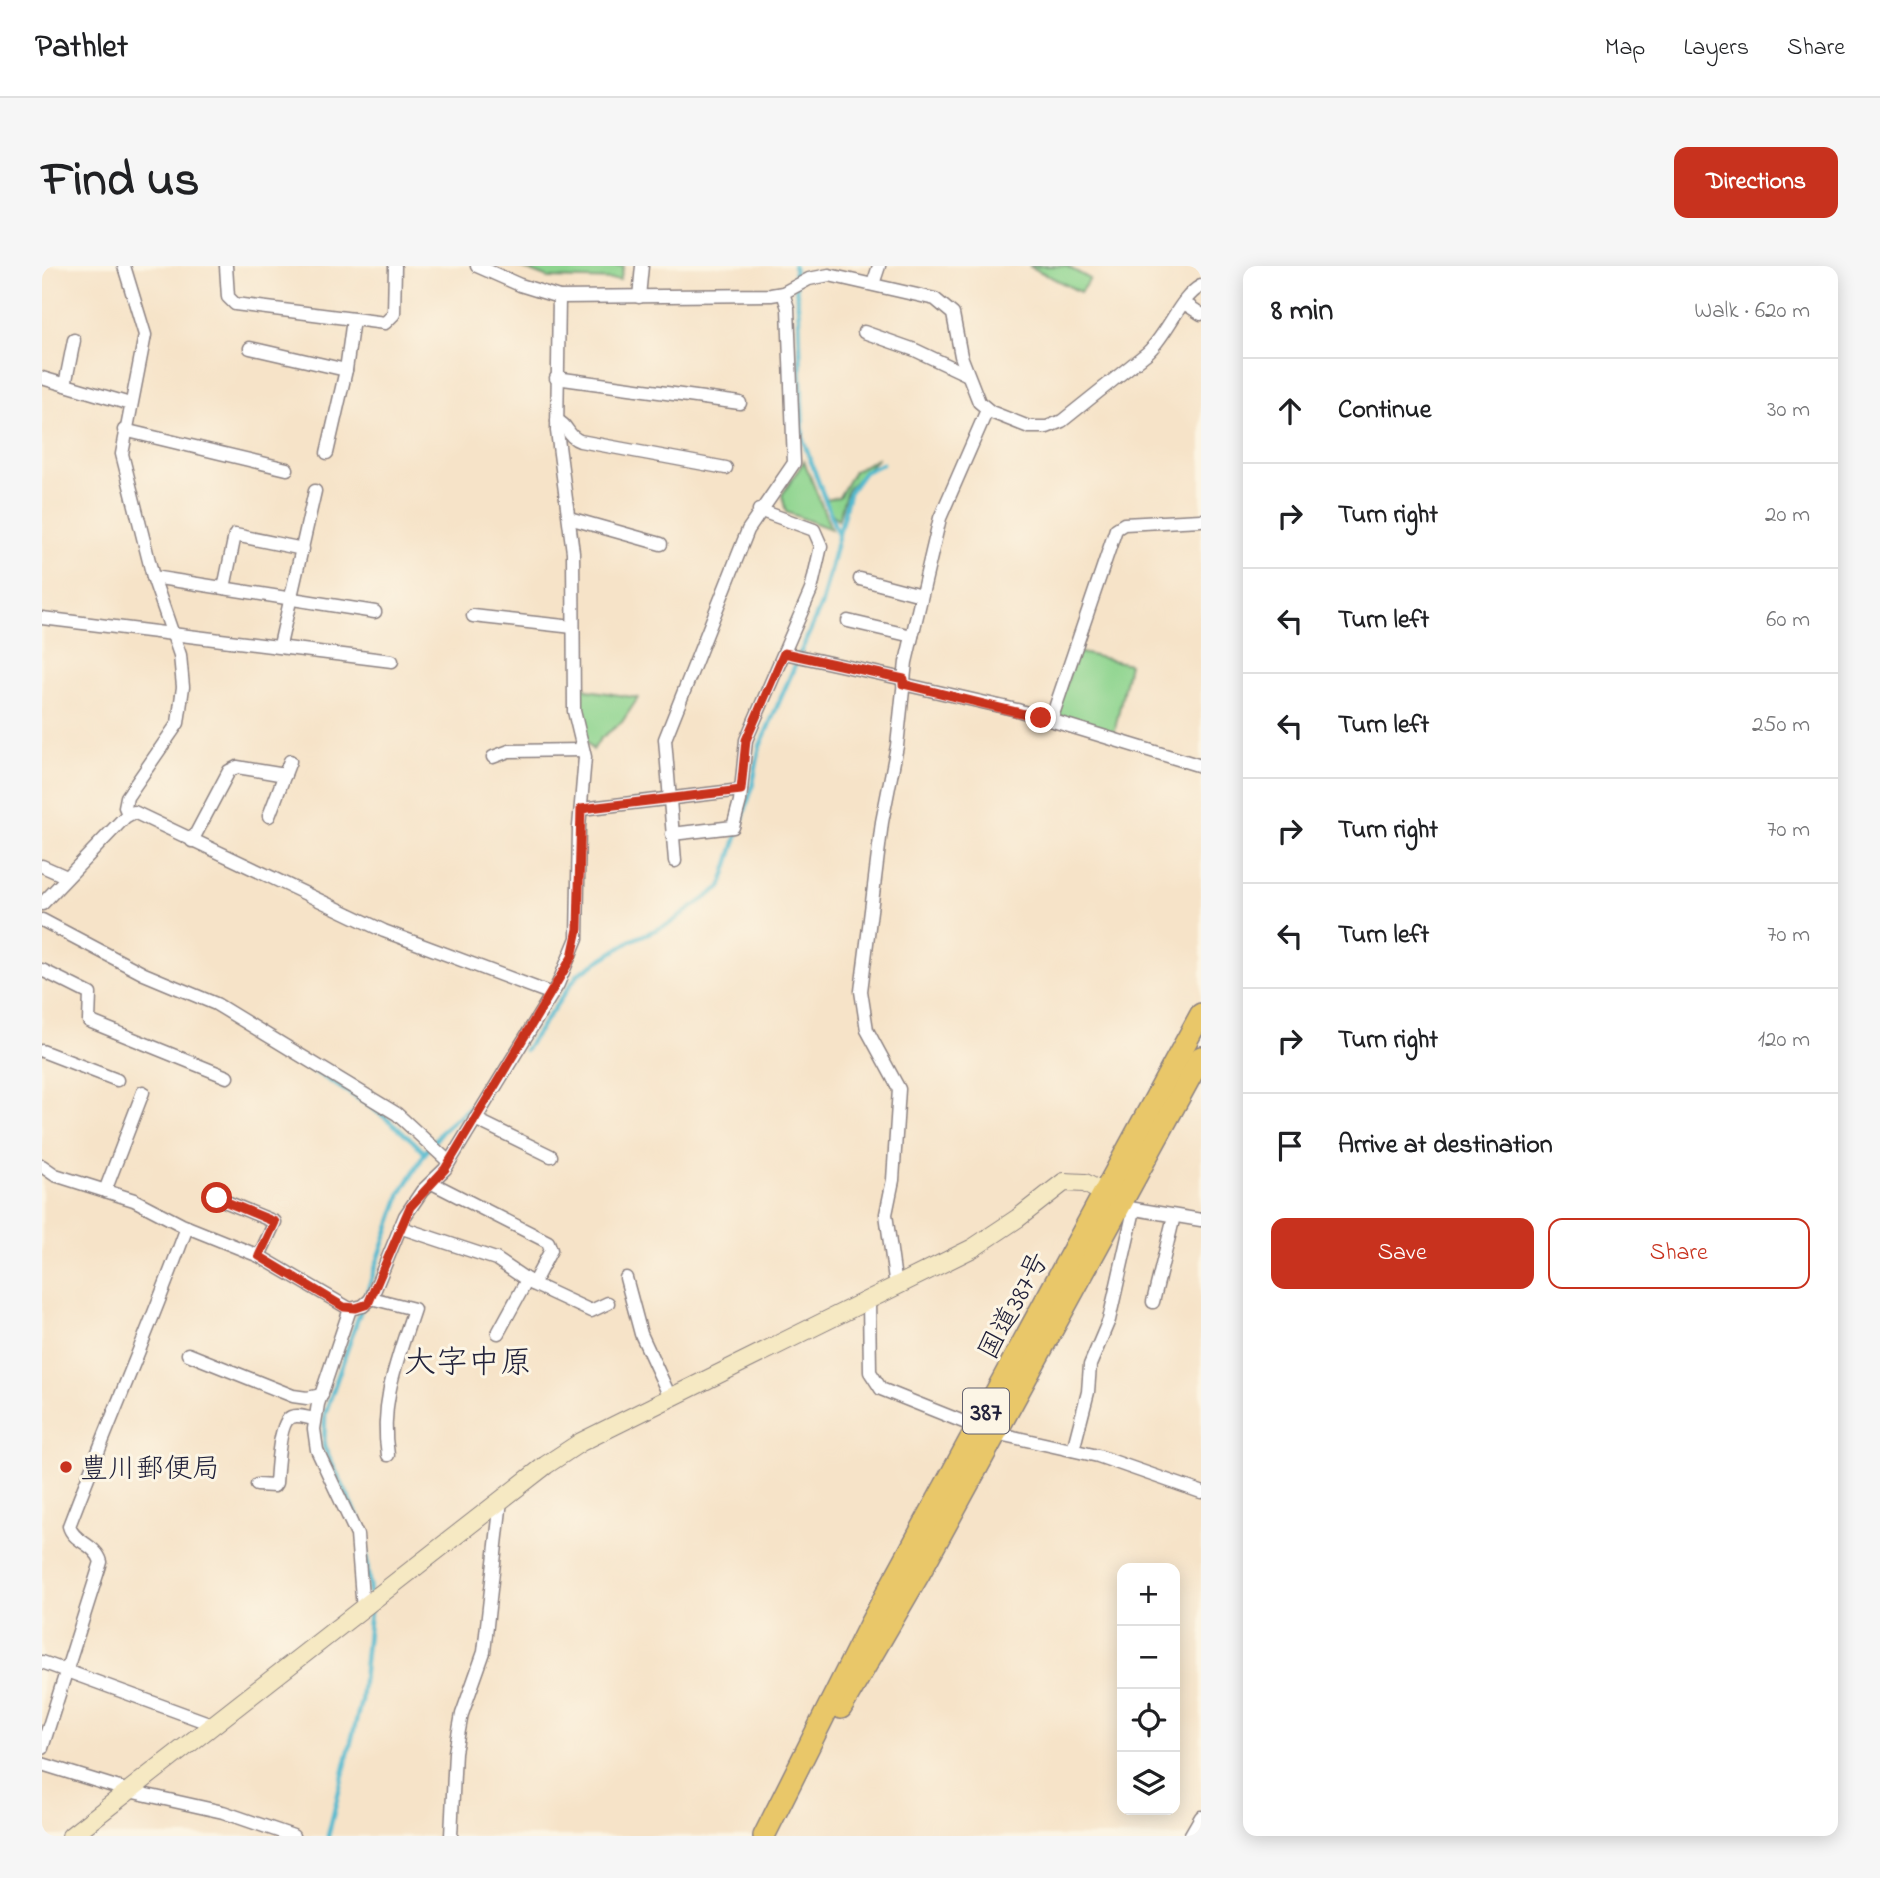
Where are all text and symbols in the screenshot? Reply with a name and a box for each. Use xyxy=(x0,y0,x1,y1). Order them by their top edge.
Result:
text: Pathlet xyxy=(35,24,128,72)
text: Map xyxy=(1605,31,1645,66)
text: Layers xyxy=(1683,31,1749,66)
text: Share xyxy=(1787,31,1845,66)
text: Find us xyxy=(42,146,199,218)
button: Directions xyxy=(1674,147,1838,218)
text: 8 min xyxy=(1271,290,1333,334)
text: Walk · 620 m xyxy=(1694,295,1810,328)
icon: ahead xyxy=(1271,392,1309,430)
text: Continue xyxy=(1338,392,1431,430)
text: 30 m xyxy=(1767,394,1810,427)
icon: right xyxy=(1271,497,1309,535)
text: Turn right xyxy=(1338,497,1438,535)
text: 20 m xyxy=(1765,499,1810,532)
icon: left xyxy=(1271,602,1309,640)
text: Turn left xyxy=(1338,602,1429,640)
text: 60 m xyxy=(1766,604,1810,637)
route end xyxy=(1025,702,1056,733)
icon: left xyxy=(1271,707,1309,745)
text: Turn left xyxy=(1338,707,1429,745)
text: 250 m xyxy=(1752,709,1810,742)
icon: right xyxy=(1271,812,1309,850)
text: Turn right xyxy=(1338,812,1438,850)
text: 70 m xyxy=(1767,814,1810,847)
icon: left xyxy=(1271,917,1309,955)
text: Turn left xyxy=(1338,917,1429,955)
text: 70 m xyxy=(1767,919,1810,952)
icon: right xyxy=(1271,1022,1309,1060)
text: Turn right xyxy=(1338,1022,1438,1060)
text: 120 m xyxy=(1758,1024,1810,1057)
icon: arrive xyxy=(1271,1127,1309,1165)
text: Arrive at destination xyxy=(1338,1127,1553,1165)
route start xyxy=(201,1182,232,1213)
button: Save xyxy=(1271,1218,1534,1289)
button: Share xyxy=(1548,1218,1810,1289)
street label: 国道387号 xyxy=(969,1245,1061,1368)
district label: 大字中原 xyxy=(404,1341,532,1388)
road number: 387 xyxy=(963,1388,1009,1434)
place label: 豊川郵便局 xyxy=(80,1450,220,1491)
marker: 豊川郵便局 xyxy=(58,1459,74,1475)
map controls xyxy=(1117,1563,1180,1815)
button: + xyxy=(1117,1563,1180,1626)
button: − xyxy=(1117,1626,1180,1689)
button: locate xyxy=(1117,1689,1180,1752)
button: layers xyxy=(1117,1752,1180,1815)

